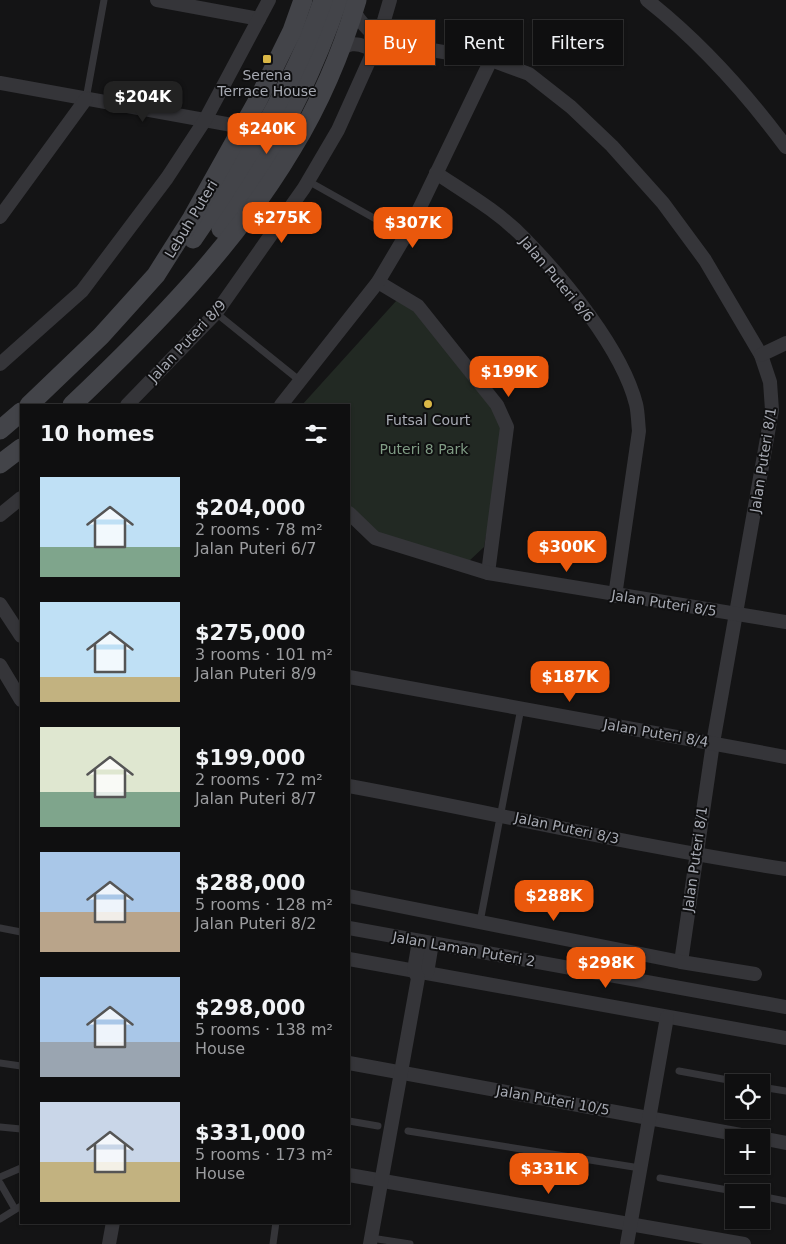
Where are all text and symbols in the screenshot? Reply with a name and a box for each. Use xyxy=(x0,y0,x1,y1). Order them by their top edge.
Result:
chip: Buy xyxy=(365,20,435,65)
chip: Rent xyxy=(445,20,523,65)
chip: Filters xyxy=(533,20,623,65)
marker: Serena Terrace House xyxy=(261,53,273,65)
place label: Serena Terrace House xyxy=(216,67,317,99)
pin: $204K xyxy=(108,80,178,123)
text: $204K xyxy=(115,87,171,106)
pin: $240K xyxy=(232,112,302,155)
text: $240K xyxy=(239,119,295,138)
street label: Lebuh Puteri xyxy=(161,177,221,261)
pin: $275K xyxy=(247,202,317,244)
pin: $307K xyxy=(378,206,448,249)
text: $275K xyxy=(254,208,310,227)
text: $307K xyxy=(385,213,441,232)
street label: Jalan Puteri 8/6 xyxy=(516,232,597,325)
street label: Jalan Puteri 8/9 xyxy=(144,297,229,386)
pin: $199K xyxy=(474,356,544,398)
text: $199K xyxy=(481,362,537,381)
marker: Futsal Court xyxy=(422,398,434,410)
street label: Jalan Puteri 8/1 xyxy=(747,406,779,515)
place label: Futsal Court xyxy=(386,412,471,428)
icon: filters xyxy=(302,420,330,448)
text: 10 homes xyxy=(40,422,155,446)
park label: Puteri 8 Park xyxy=(380,441,469,457)
text: $204,000 xyxy=(195,496,305,520)
icon: home xyxy=(80,497,140,557)
text: 2 rooms · 78 m² xyxy=(195,520,323,539)
pin: $300K xyxy=(532,530,602,573)
text: $300K xyxy=(539,537,595,556)
text: Jalan Puteri 6/7 xyxy=(195,539,316,558)
street label: Jalan Puteri 8/5 xyxy=(609,587,718,619)
text: $275,000 xyxy=(195,621,305,645)
icon: home xyxy=(80,622,140,682)
text: 3 rooms · 101 m² xyxy=(195,645,333,664)
pin: $187K xyxy=(535,660,605,703)
text: Jalan Puteri 8/9 xyxy=(195,664,316,683)
text: $187K xyxy=(542,667,598,686)
street label: Jalan Puteri 8/4 xyxy=(601,716,710,750)
text: $199,000 xyxy=(195,746,305,770)
icon: home xyxy=(80,747,140,807)
text: 2 rooms · 72 m² xyxy=(195,770,323,789)
text: Jalan Puteri 8/7 xyxy=(195,789,316,808)
street label: Jalan Puteri 8/1 xyxy=(680,805,710,914)
street label: Jalan Puteri 8/3 xyxy=(512,809,621,847)
text: $288,000 xyxy=(195,871,305,895)
icon: home xyxy=(80,872,140,932)
pin: $288K xyxy=(519,880,589,922)
text: $288K xyxy=(526,886,582,905)
text: 5 rooms · 128 m² xyxy=(195,895,333,914)
text: Jalan Puteri 8/2 xyxy=(195,914,316,933)
street label: Jalan Laman Puteri 2 xyxy=(390,928,537,969)
pin: $298K xyxy=(571,946,641,989)
text: $298K xyxy=(578,953,634,972)
text: $298,000 xyxy=(195,996,305,1020)
icon: home xyxy=(80,997,140,1057)
text: 5 rooms · 138 m² xyxy=(195,1020,333,1039)
text: House xyxy=(195,1039,245,1058)
map controls xyxy=(725,1074,770,1229)
button: locate xyxy=(725,1074,770,1119)
street label: Jalan Puteri 10/5 xyxy=(494,1082,611,1118)
text: $331,000 xyxy=(195,1121,305,1145)
icon: home xyxy=(80,1122,140,1182)
button: + xyxy=(725,1129,770,1174)
text: 5 rooms · 173 m² xyxy=(195,1145,333,1164)
pin: $331K xyxy=(514,1152,584,1195)
text: $331K xyxy=(521,1159,577,1178)
text: House xyxy=(195,1164,245,1183)
button: − xyxy=(725,1184,770,1229)

